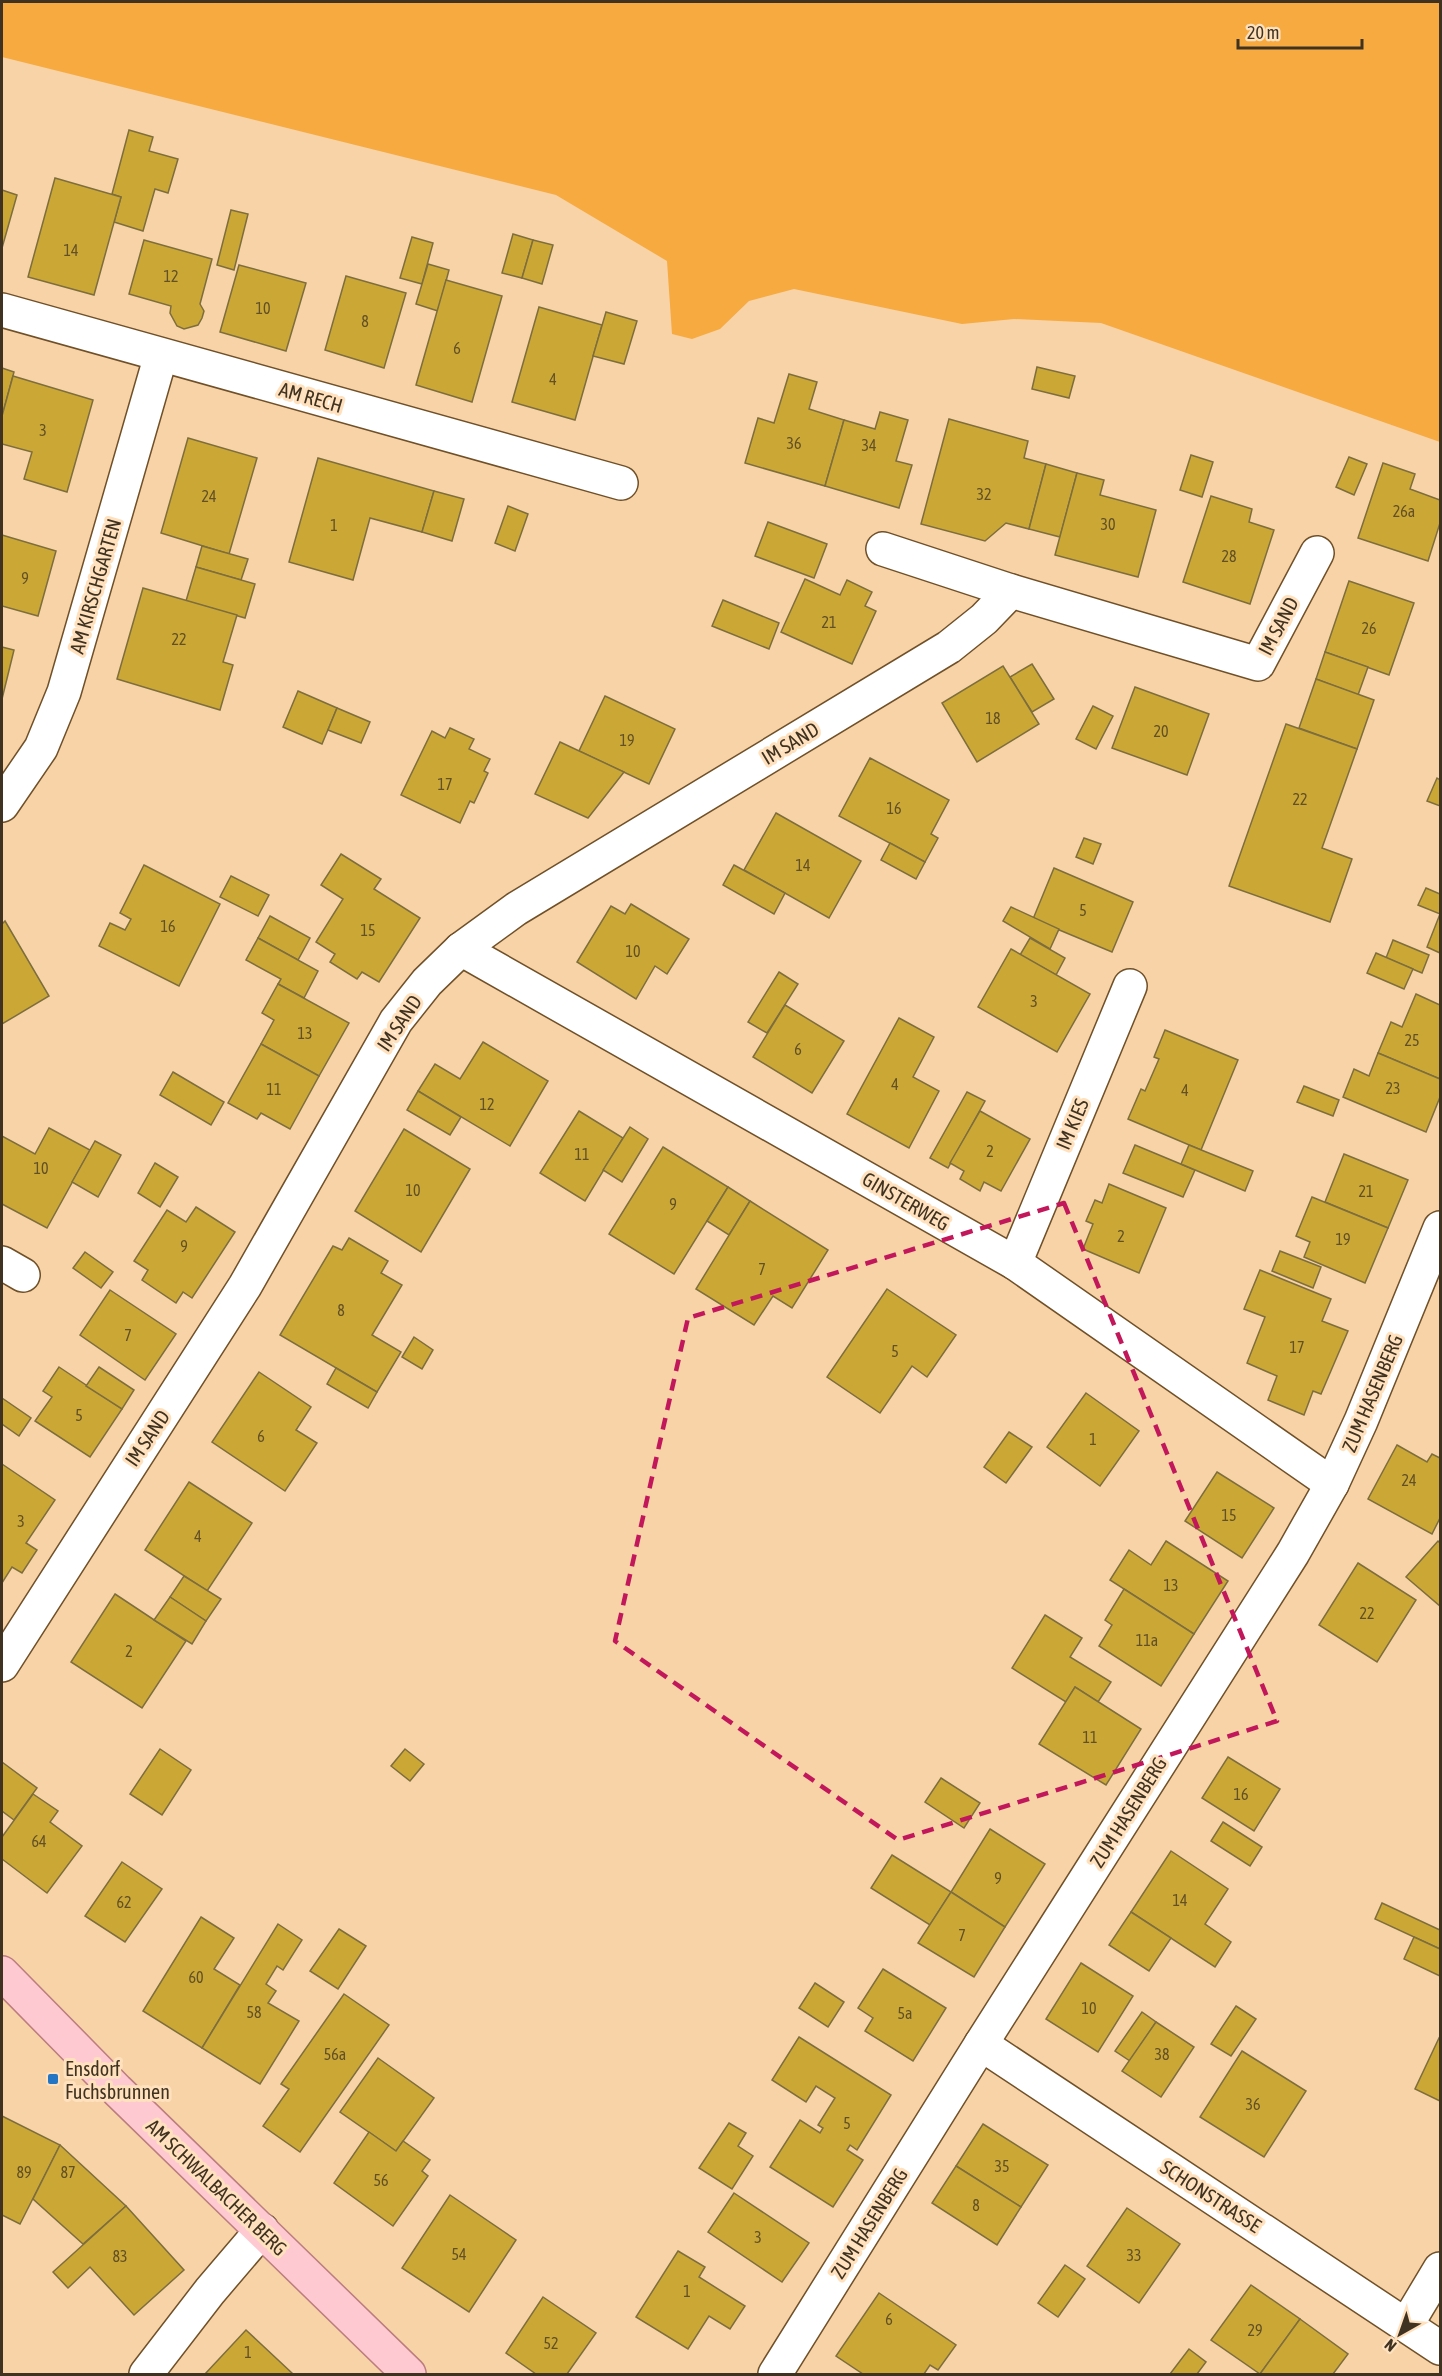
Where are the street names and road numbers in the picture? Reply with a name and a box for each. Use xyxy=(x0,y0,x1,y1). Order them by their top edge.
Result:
street label: AM RECH xyxy=(277,377,345,417)
street label: AM KIRSCHGARTEN xyxy=(65,516,125,656)
street label: IM SAND xyxy=(1253,593,1303,659)
street label: IM SAND xyxy=(757,717,823,769)
street label: IM SAND xyxy=(372,991,426,1055)
street label: IM KIES xyxy=(1051,1095,1093,1153)
street label: GINSTERWEG xyxy=(858,1167,954,1235)
street label: ZUM HASENBERG xyxy=(1337,1331,1407,1455)
street label: IM SAND xyxy=(120,1406,174,1470)
street label: ZUM HASENBERG xyxy=(1085,1753,1171,1871)
street label: AM SCHWALBACHER BERG xyxy=(142,2114,292,2260)
street label: SCHONSTRASSE xyxy=(1157,2155,1266,2237)
street label: ZUM HASENBERG xyxy=(826,2164,912,2282)

